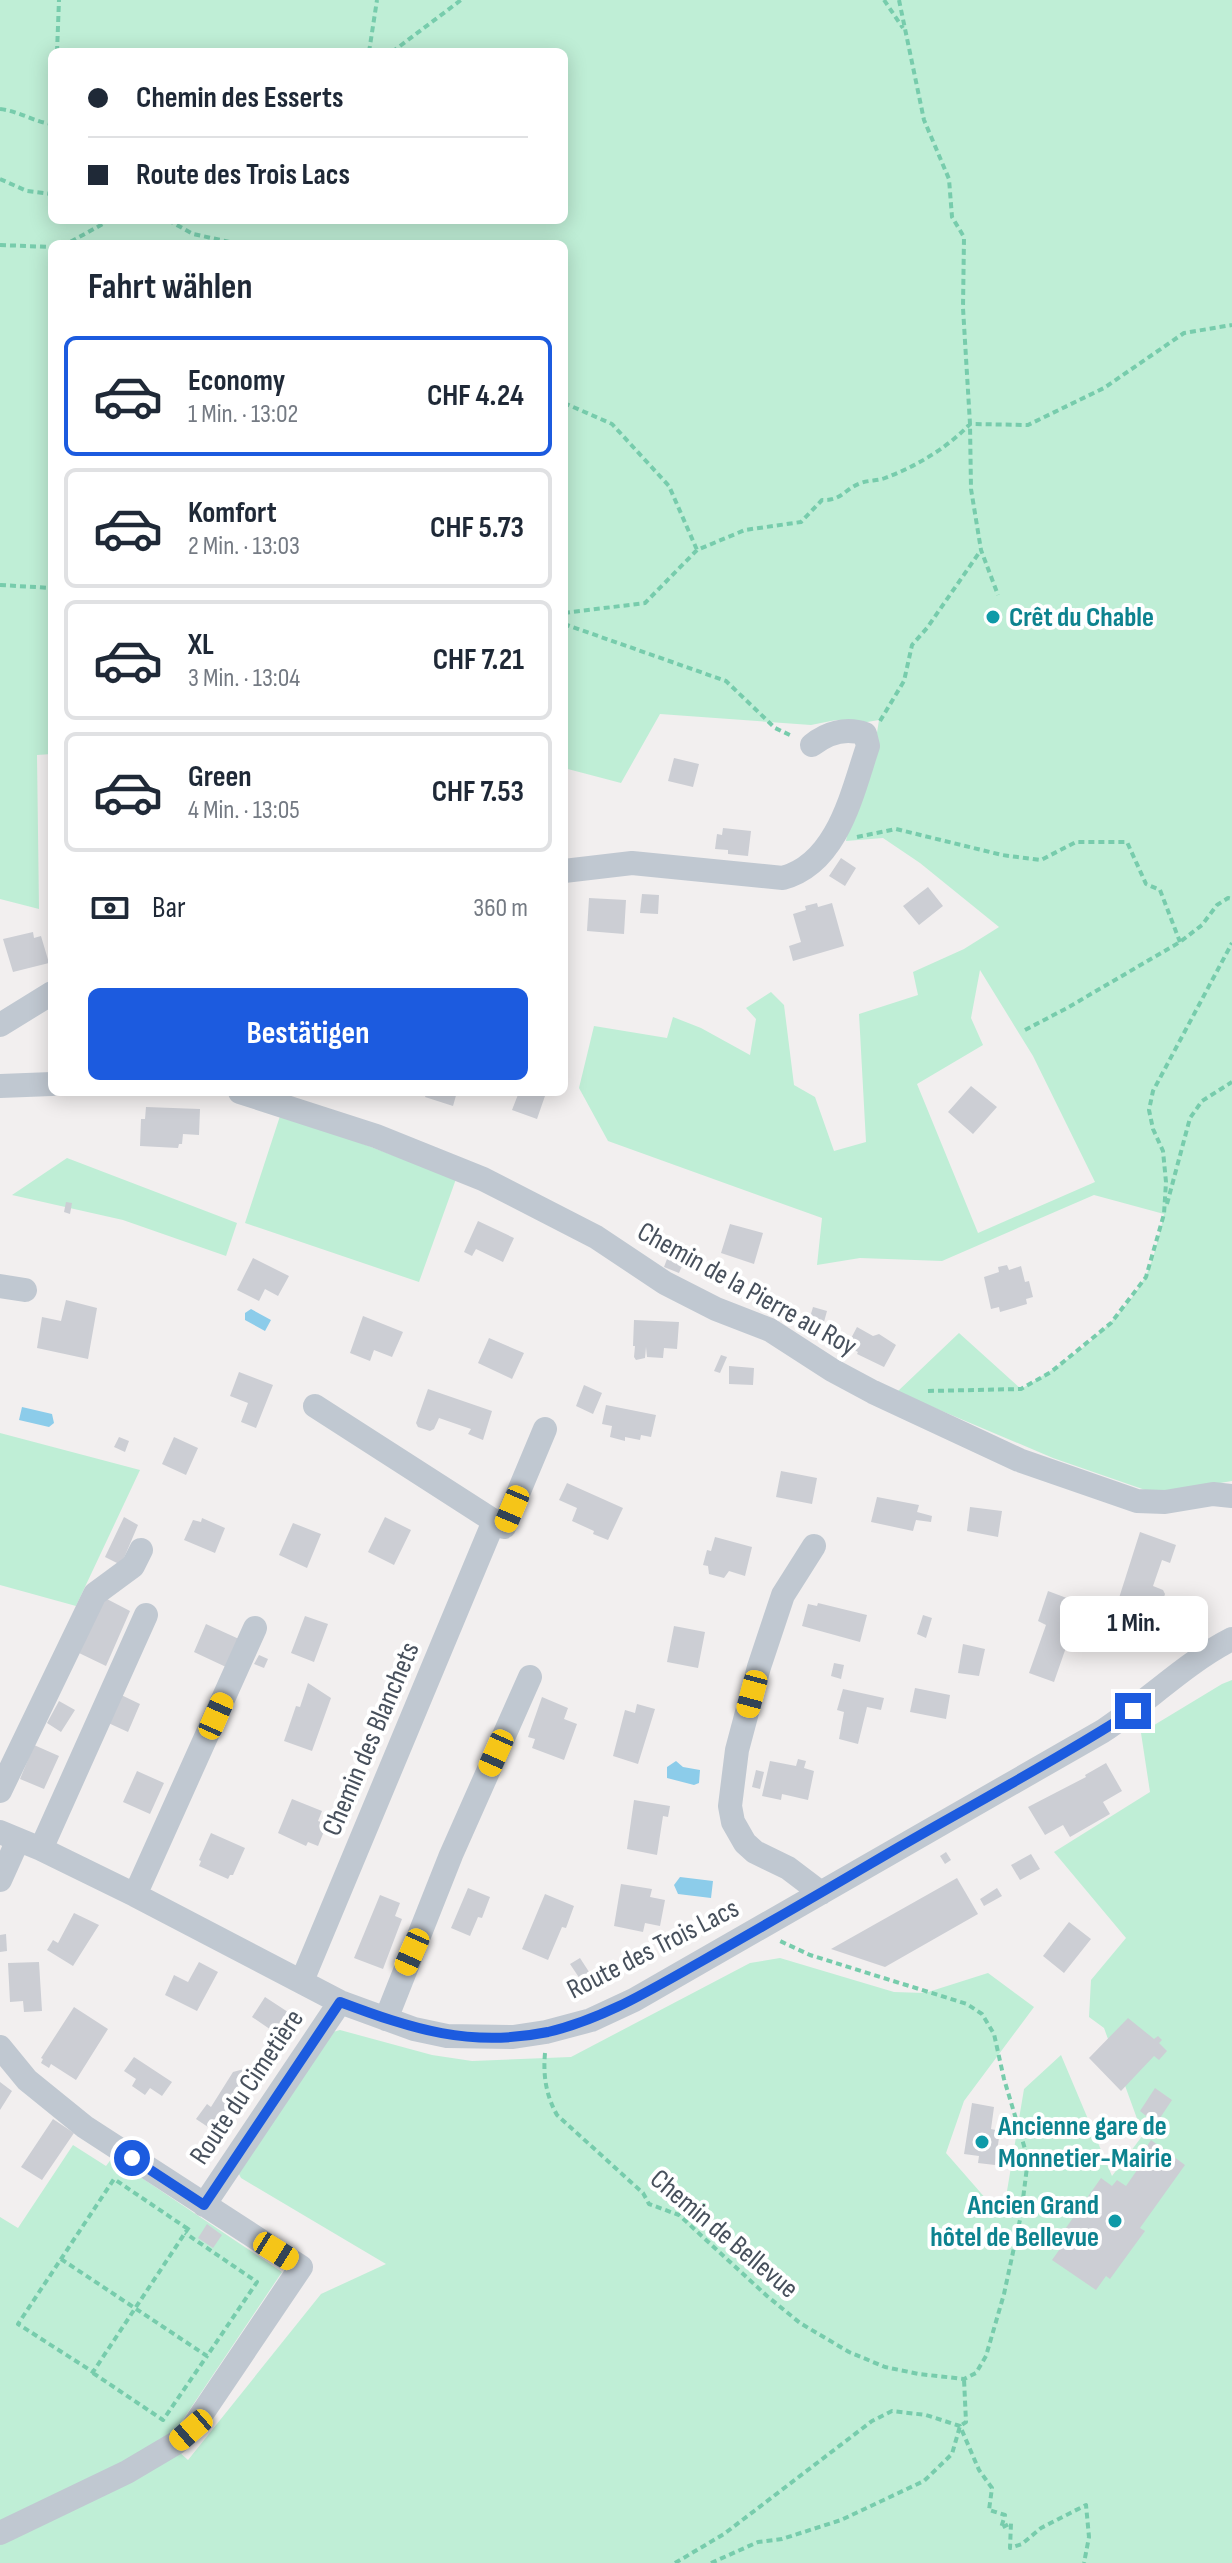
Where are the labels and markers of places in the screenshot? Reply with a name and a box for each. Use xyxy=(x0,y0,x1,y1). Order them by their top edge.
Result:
place label: Crêt du Chable xyxy=(1009,601,1154,634)
marker: Crêt du Chable xyxy=(984,608,1002,626)
place label: Ancienne gare de Monnetier-Mairie xyxy=(997,2110,1172,2175)
marker: Ancienne gare de Monnetier-Mairie xyxy=(973,2133,991,2151)
place label: Ancien Grand hôtel de Bellevue xyxy=(930,2189,1099,2254)
marker: Ancien Grand hôtel de Bellevue xyxy=(1106,2212,1124,2230)

